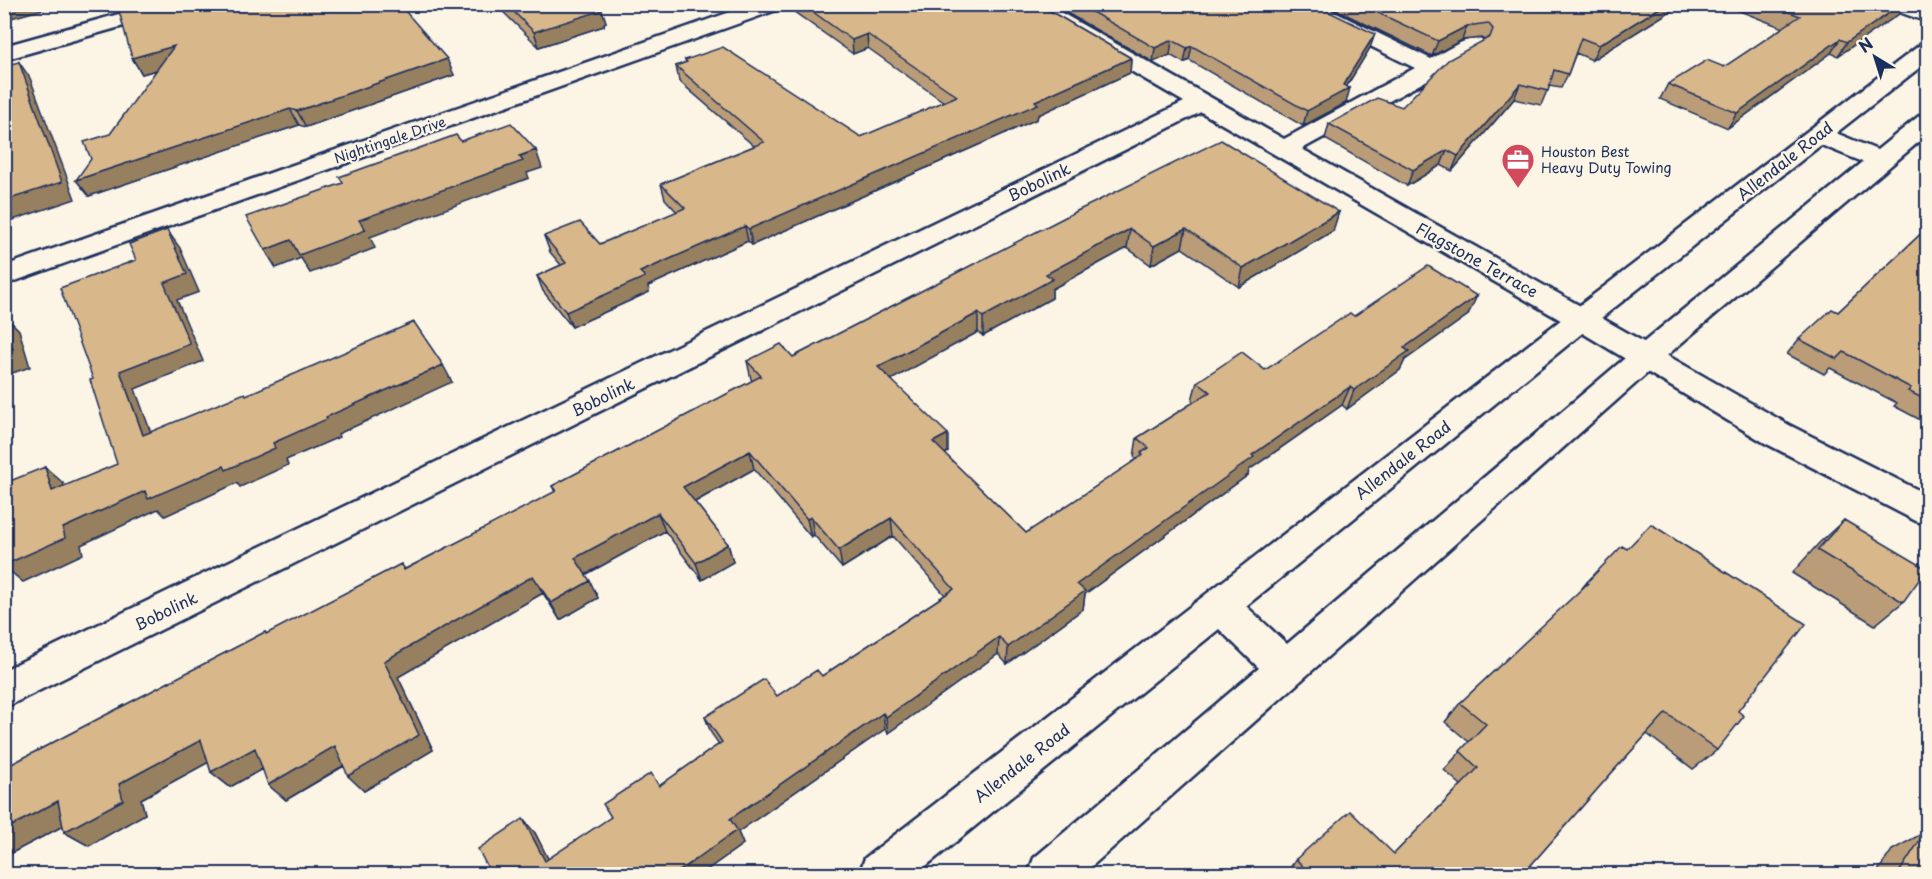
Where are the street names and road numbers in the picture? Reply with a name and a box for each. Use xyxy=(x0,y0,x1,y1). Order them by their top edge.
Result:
street label: Nightingale Drive xyxy=(331,110,449,169)
street label: Allendale Road xyxy=(1731,115,1838,205)
street label: Bobolink xyxy=(1003,155,1074,207)
street label: Flagstone Terrace xyxy=(1412,216,1543,303)
street label: Bobolink xyxy=(567,370,638,422)
street label: Allendale Road xyxy=(1349,414,1456,504)
street label: Bobolink xyxy=(130,584,201,636)
street label: Allendale Road xyxy=(968,717,1075,807)

